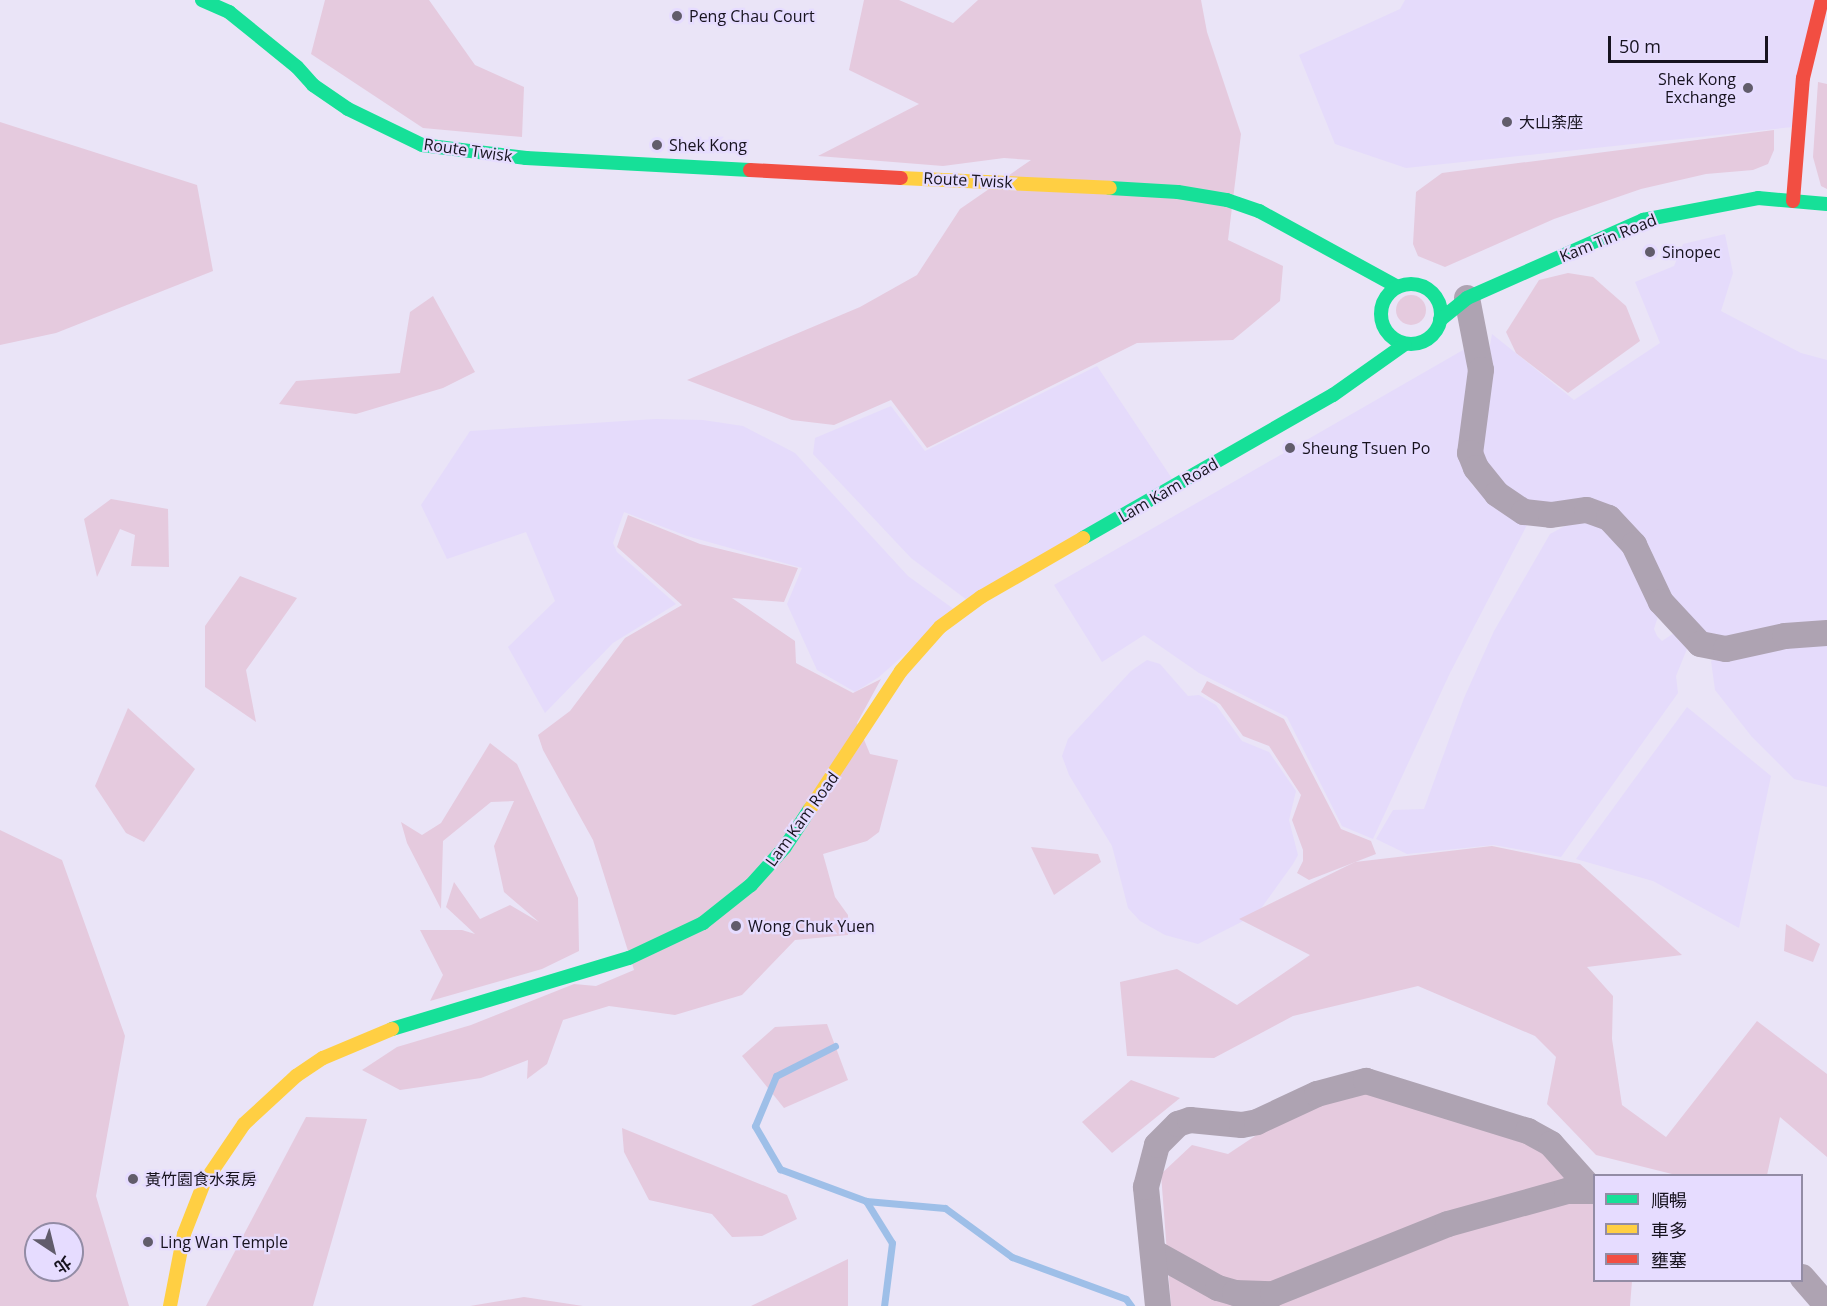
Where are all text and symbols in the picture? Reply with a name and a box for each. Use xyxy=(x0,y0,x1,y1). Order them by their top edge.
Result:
place label: Peng Chau Court xyxy=(689,6,815,26)
marker: Peng Chau Court xyxy=(670,9,684,23)
scale bar xyxy=(1611,24,1772,62)
text: 50 m xyxy=(1619,34,1661,58)
place label: Shek Kong Exchange xyxy=(1658,69,1736,107)
marker: Shek Kong Exchange xyxy=(1741,81,1755,95)
place label: 大山荼座 xyxy=(1519,112,1583,132)
marker: 大山荼座 xyxy=(1500,115,1514,129)
street label: Route Twisk xyxy=(422,134,514,166)
place label: Shek Kong xyxy=(669,135,747,155)
marker: Shek Kong xyxy=(650,138,664,152)
street label: Route Twisk xyxy=(923,168,1013,192)
street label: Kam Tin Road xyxy=(1557,210,1659,266)
place label: Sinopec xyxy=(1662,242,1721,262)
marker: Sinopec xyxy=(1643,245,1657,259)
place label: Sheung Tsuen Po xyxy=(1302,438,1430,458)
marker: Sheung Tsuen Po xyxy=(1283,441,1297,455)
street label: Lam Kam Road xyxy=(1115,454,1221,526)
street label: Lam Kam Road xyxy=(761,768,843,870)
place label: Wong Chuk Yuen xyxy=(748,916,875,936)
marker: Wong Chuk Yuen xyxy=(729,919,743,933)
place label: 黃竹園食水泵房 xyxy=(145,1169,257,1189)
marker: 黃竹園食水泵房 xyxy=(126,1172,140,1186)
legend xyxy=(1593,1174,1803,1282)
text: 順暢 xyxy=(1651,1188,1687,1212)
text: 車多 xyxy=(1651,1218,1687,1242)
north arrow xyxy=(24,1222,84,1282)
place label: Ling Wan Temple xyxy=(160,1232,288,1252)
marker: Ling Wan Temple xyxy=(141,1235,155,1249)
text: 壅塞 xyxy=(1651,1248,1687,1272)
text: 北 xyxy=(50,1251,76,1279)

